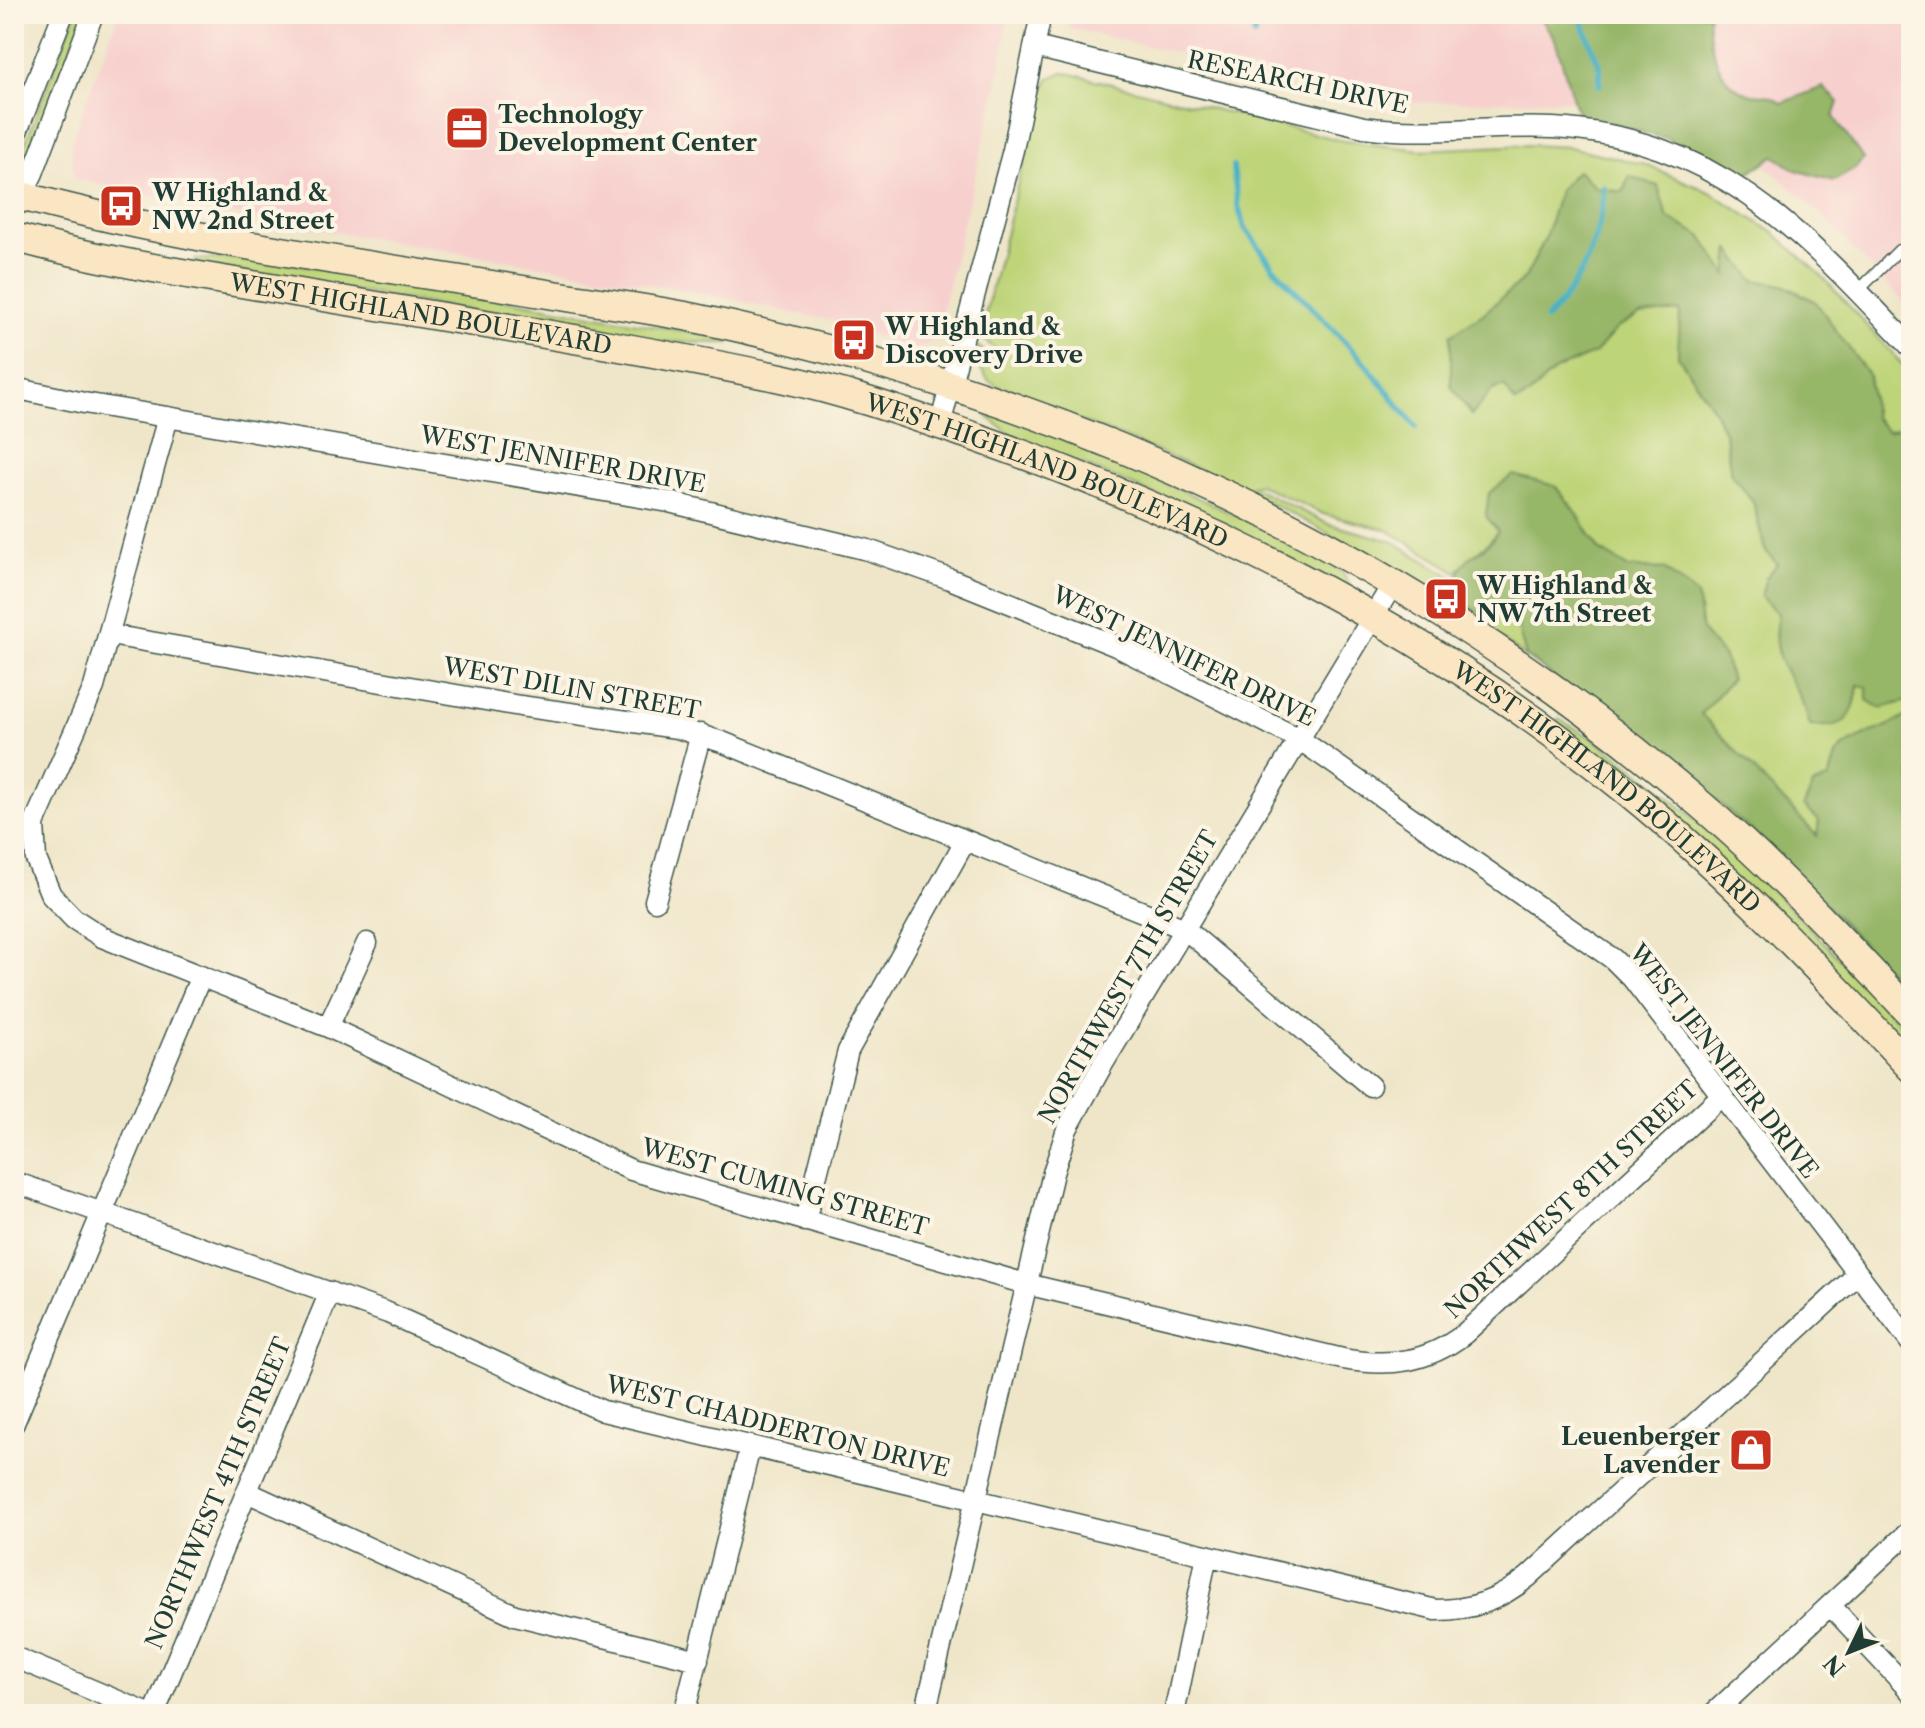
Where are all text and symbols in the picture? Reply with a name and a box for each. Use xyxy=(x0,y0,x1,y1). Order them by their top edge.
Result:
street label: RESEARCH DRIVE xyxy=(1185,44,1411,120)
place label: Technology Development Center xyxy=(498,100,757,157)
office icon: Technology Development Center xyxy=(443,104,491,152)
place label: W Highland & NW 2nd Street xyxy=(151,178,335,235)
bus stop icon: W Highland & NW 2nd Street xyxy=(97,182,145,230)
street label: WEST HIGHLAND BOULEVARD xyxy=(227,267,614,360)
place label: W Highland & Discovery Drive xyxy=(884,312,1083,369)
bus stop icon: W Highland & Discovery Drive xyxy=(830,316,878,364)
street label: WEST HIGHLAND BOULEVARD xyxy=(861,386,1233,554)
street label: WEST JENNIFER DRIVE xyxy=(417,419,708,498)
place label: W Highland & NW 7th Street xyxy=(1476,571,1653,628)
bus stop icon: W Highland & NW 7th Street xyxy=(1422,575,1470,623)
street label: WEST JENNIFER DRIVE xyxy=(1047,579,1320,733)
street label: WEST DILIN STREET xyxy=(440,651,703,725)
street label: WEST HIGHLAND BOULEVARD xyxy=(1446,654,1767,918)
street label: NORTHWEST 7TH STREET xyxy=(1032,825,1224,1129)
street label: WEST JENNIFER DRIVE xyxy=(1623,937,1825,1184)
street label: NORTHWEST 8TH STREET xyxy=(1438,1074,1704,1324)
street label: WEST CUMING STREET xyxy=(637,1132,932,1242)
street label: NORTHWEST 4TH STREET xyxy=(139,1333,297,1653)
street label: WEST CHADDERTON DRIVE xyxy=(602,1369,953,1483)
place label: Leuenberger Lavender xyxy=(1561,1422,1720,1479)
shop icon: Leuenberger Lavender xyxy=(1727,1426,1775,1474)
north arrow xyxy=(1809,1612,1889,1692)
text: N xyxy=(1818,1649,1851,1681)

